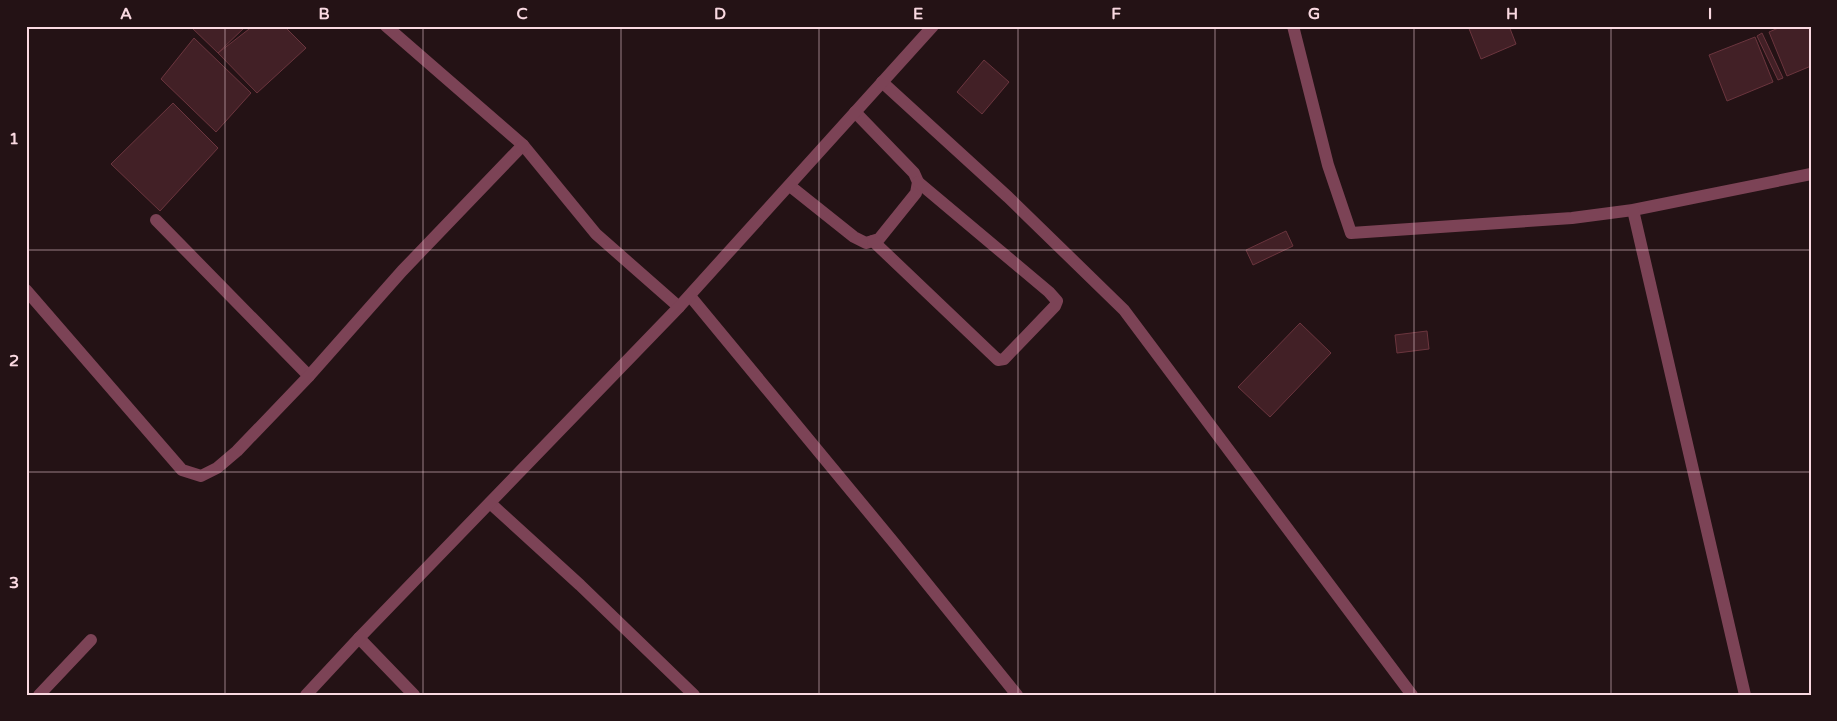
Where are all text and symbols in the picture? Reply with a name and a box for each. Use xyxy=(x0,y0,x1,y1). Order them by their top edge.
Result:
text: A xyxy=(120,4,132,24)
text: B xyxy=(318,4,330,24)
text: C xyxy=(516,4,528,24)
text: D xyxy=(714,4,726,24)
text: E xyxy=(913,4,923,24)
text: F xyxy=(1111,4,1121,24)
text: G xyxy=(1308,4,1320,24)
text: H xyxy=(1506,4,1518,24)
text: I xyxy=(1708,4,1712,24)
text: 1 xyxy=(9,129,19,149)
text: 2 xyxy=(9,351,19,371)
text: 3 xyxy=(9,573,19,593)

